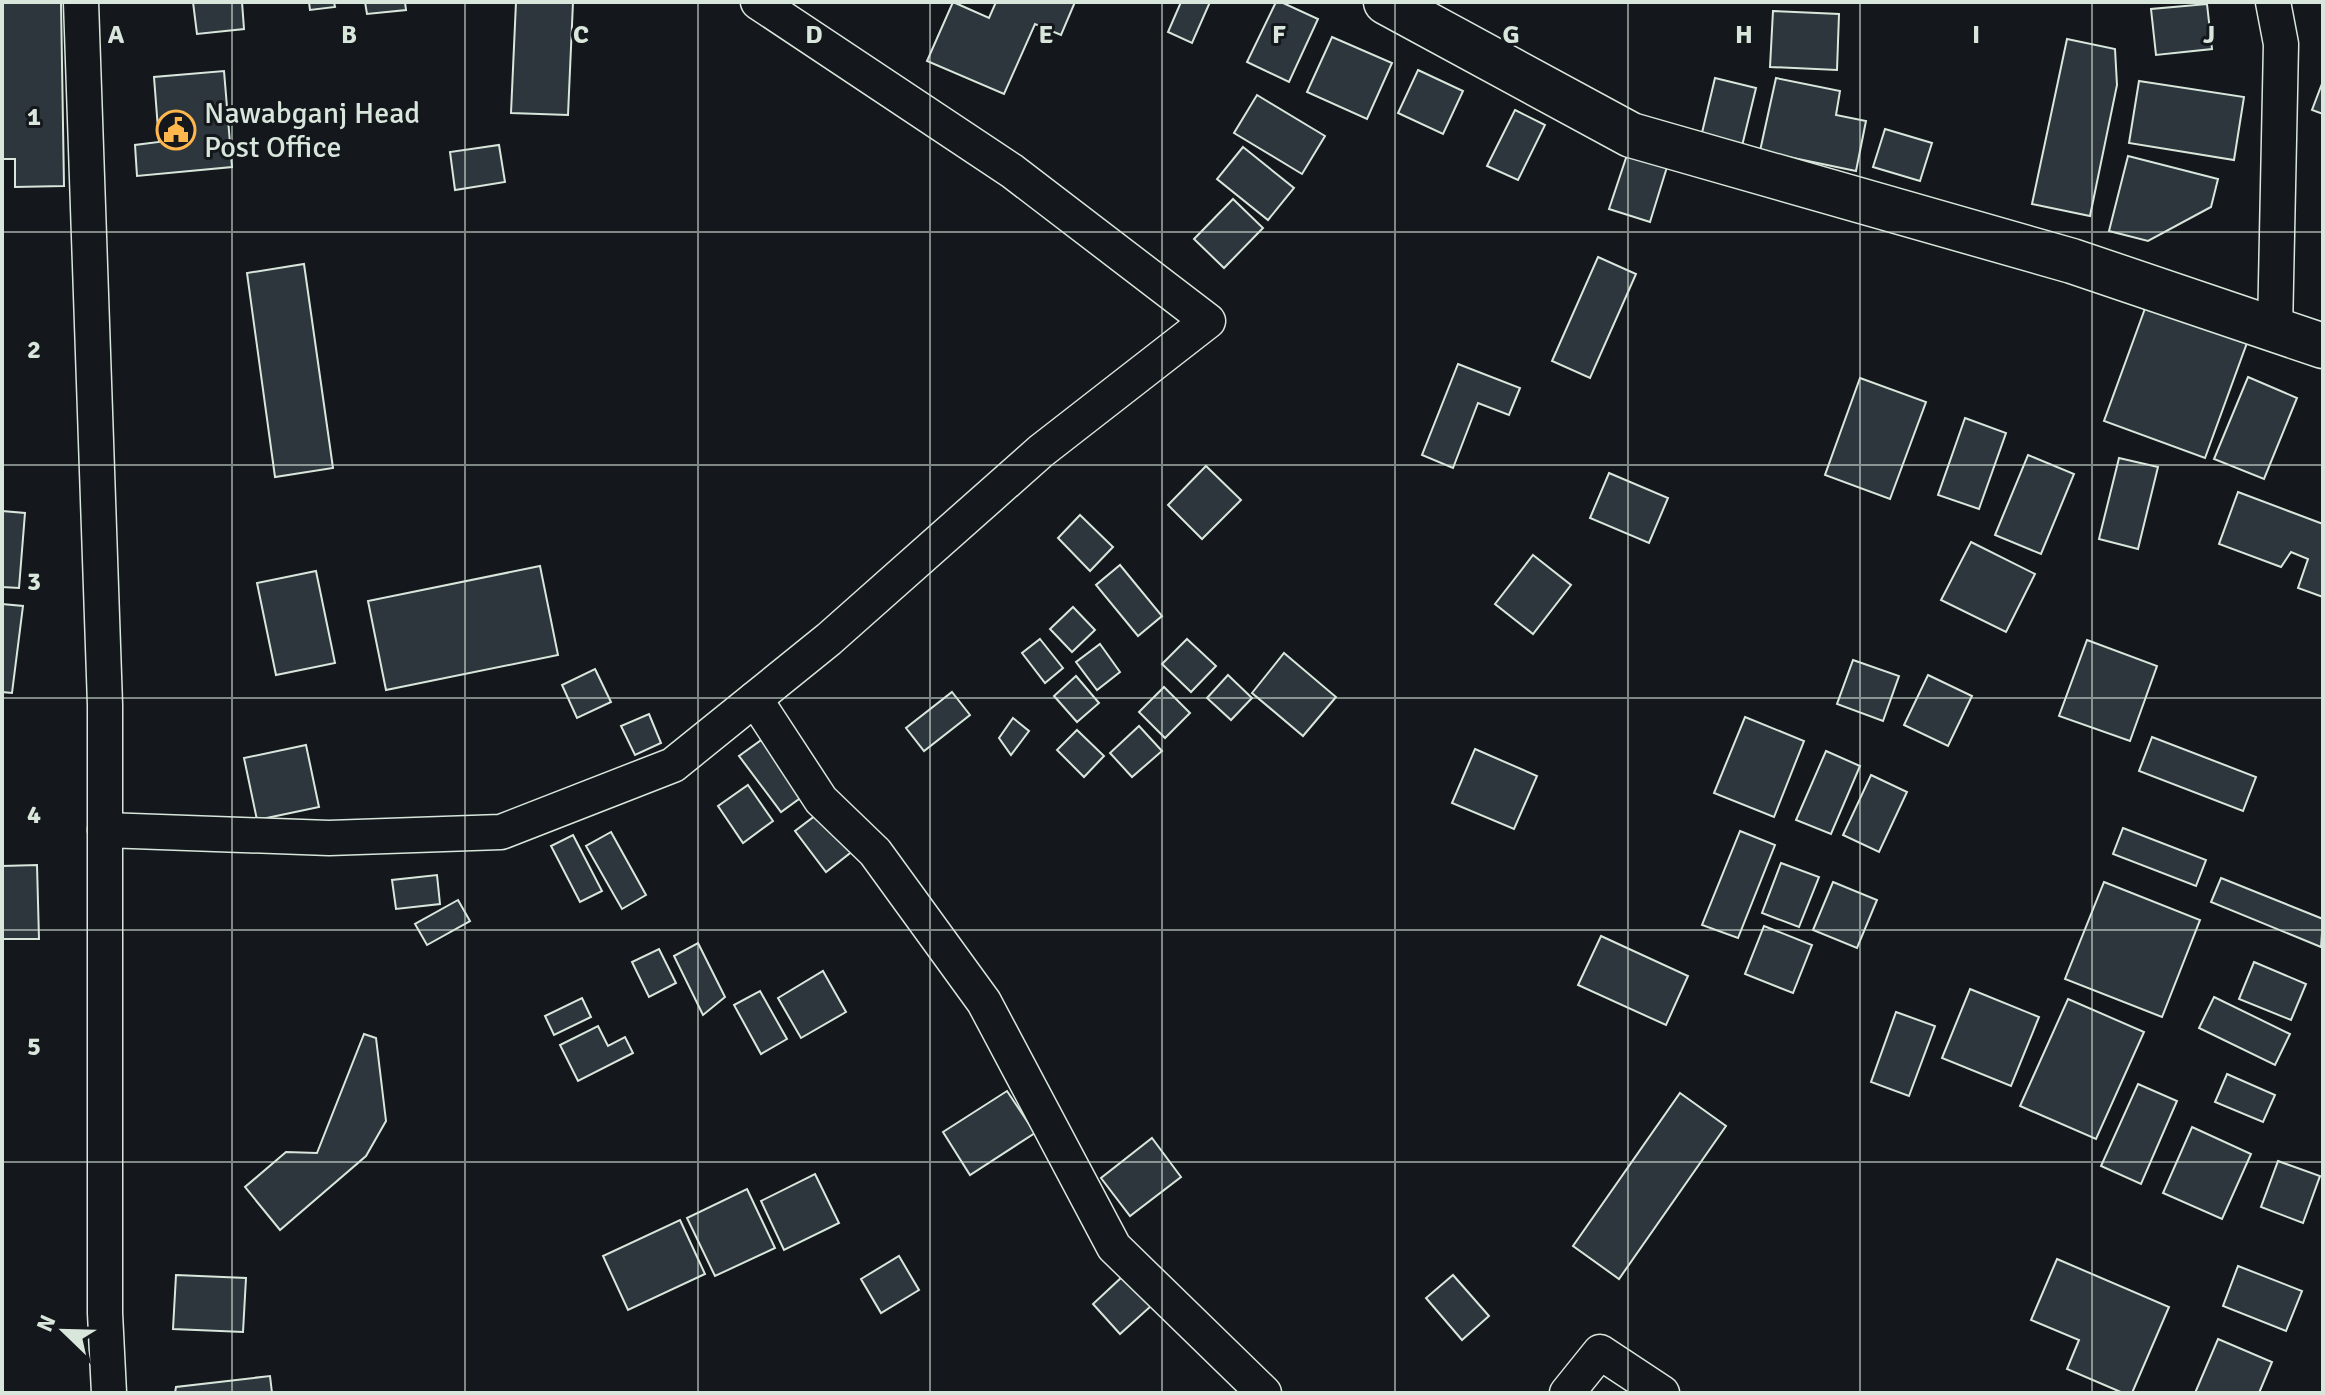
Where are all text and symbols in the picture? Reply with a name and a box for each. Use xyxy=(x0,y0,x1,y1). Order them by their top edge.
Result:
text: A xyxy=(108,19,125,51)
text: B xyxy=(341,19,357,51)
text: C xyxy=(573,19,589,51)
text: D xyxy=(805,19,823,51)
text: E xyxy=(1039,19,1053,51)
text: F xyxy=(1272,19,1286,51)
text: G xyxy=(1502,19,1520,51)
text: H xyxy=(1735,19,1753,51)
text: I xyxy=(1972,19,1980,51)
text: J xyxy=(2203,19,2215,51)
place label: Nawabganj Head Post Office xyxy=(204,95,420,166)
text: 1 xyxy=(27,101,41,133)
public building icon: Nawabganj Head Post Office xyxy=(155,109,197,151)
text: 2 xyxy=(27,334,41,366)
text: 3 xyxy=(27,566,41,598)
text: 4 xyxy=(27,799,41,831)
text: 5 xyxy=(27,1031,41,1063)
north arrow xyxy=(24,1291,104,1371)
text: N xyxy=(31,1311,61,1336)

